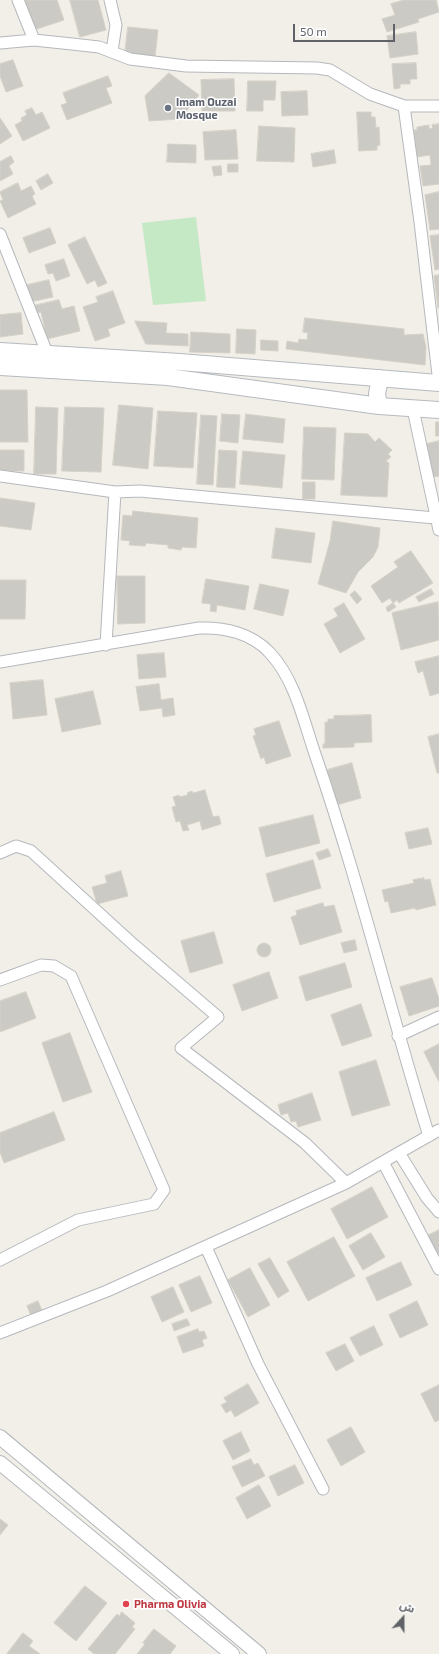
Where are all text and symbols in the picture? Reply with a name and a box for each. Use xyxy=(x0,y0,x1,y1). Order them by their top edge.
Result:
scale bar xyxy=(295,16,397,42)
text: 50 m xyxy=(300,24,327,38)
place label: Imam Ouzai Mosque xyxy=(176,95,236,121)
marker: Imam Ouzai Mosque xyxy=(163,103,173,113)
place label: Pharma Olivia xyxy=(134,1597,206,1611)
north arrow xyxy=(383,1598,423,1638)
text: ش xyxy=(398,1598,417,1615)
marker: Pharma Olivia xyxy=(121,1599,131,1609)

